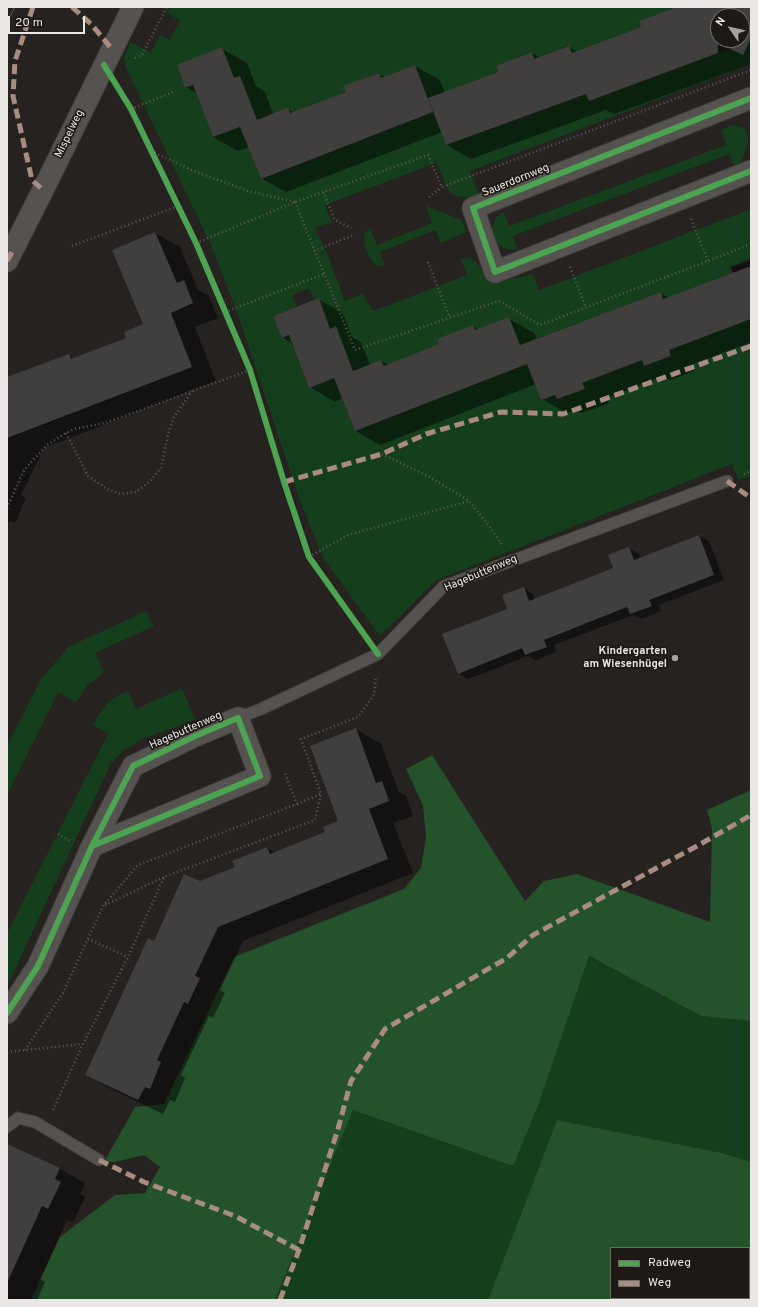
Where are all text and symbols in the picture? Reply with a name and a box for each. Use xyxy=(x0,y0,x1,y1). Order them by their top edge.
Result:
scale bar xyxy=(10,8,87,34)
north arrow xyxy=(710,8,750,48)
text: 20 m xyxy=(15,15,43,31)
text: N xyxy=(713,15,729,29)
street label: Mispelweg xyxy=(53,108,87,160)
street label: Sauerdornweg xyxy=(481,162,551,200)
street label: Hagebuttenweg xyxy=(443,553,519,595)
place label: Kindergarten am Wiesenhügel xyxy=(583,645,667,671)
marker: Kindergarten am Wiesenhügel xyxy=(670,653,680,663)
street label: Hagebuttenweg xyxy=(148,709,224,753)
legend xyxy=(610,1247,750,1299)
text: Radweg xyxy=(648,1255,691,1271)
text: Weg xyxy=(648,1275,671,1291)

